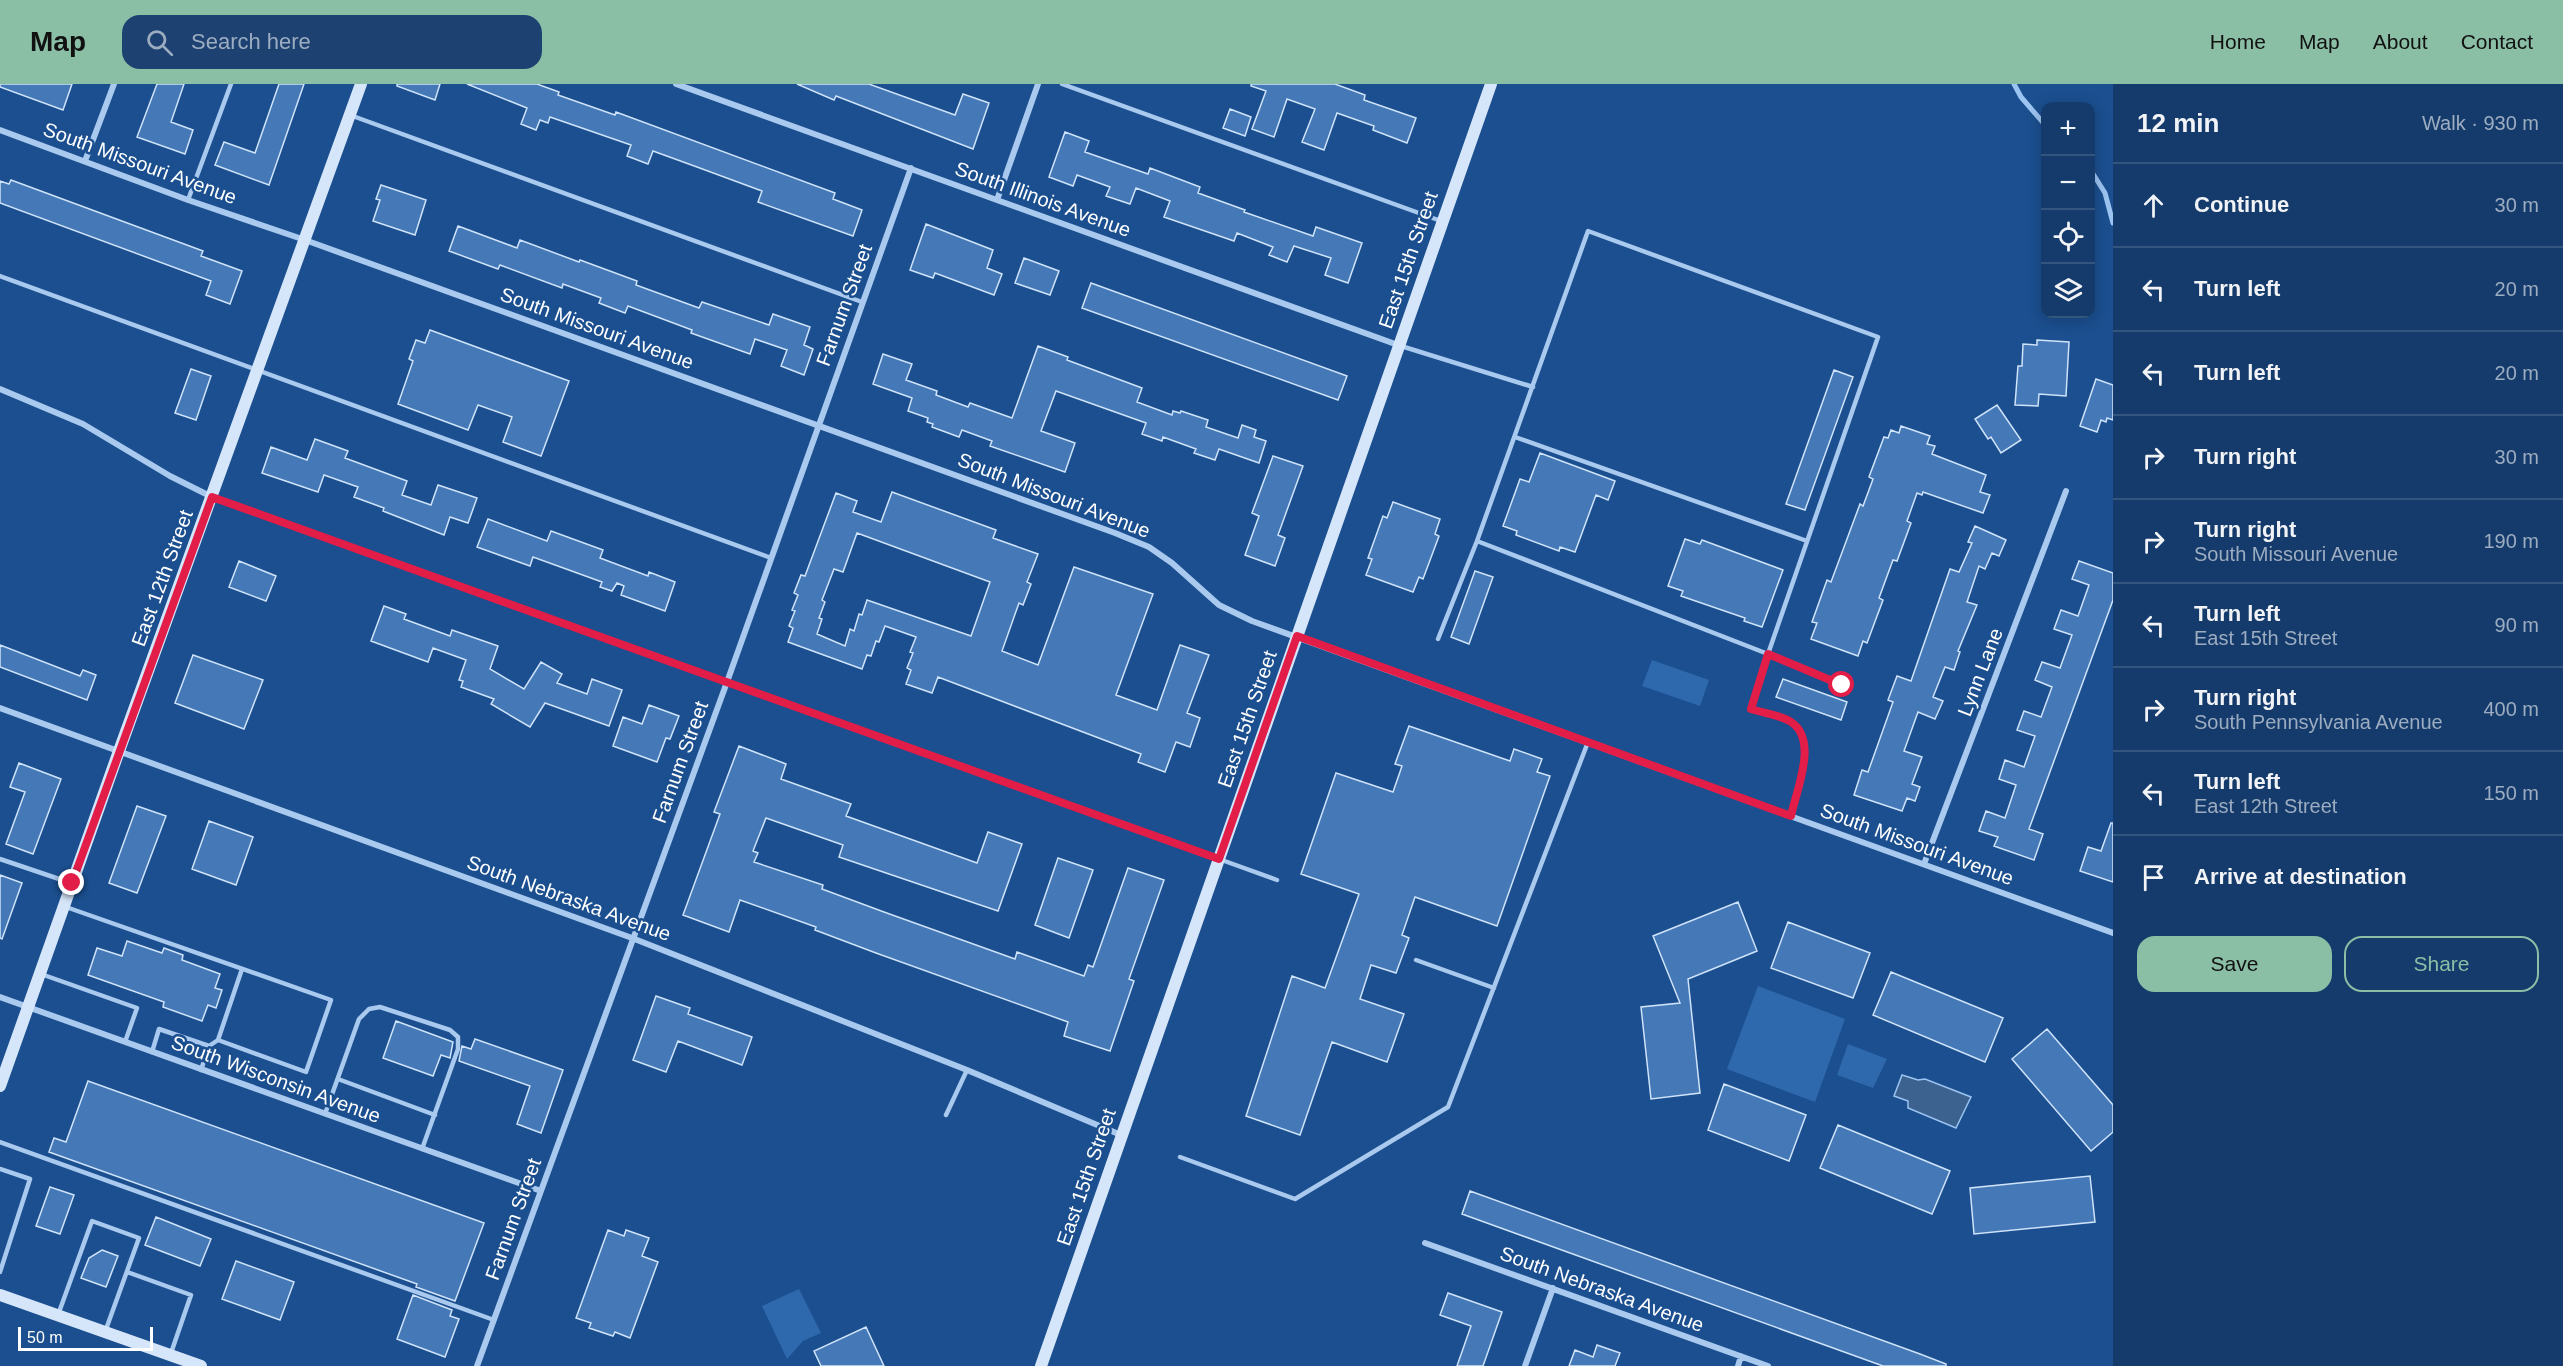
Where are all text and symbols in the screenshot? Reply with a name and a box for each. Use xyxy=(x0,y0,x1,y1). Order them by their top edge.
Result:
search box xyxy=(122,15,542,69)
text: Map xyxy=(30,26,86,57)
icon: search xyxy=(143,26,176,59)
text: Search here xyxy=(191,29,311,54)
text: Home xyxy=(2210,30,2266,53)
text: Map xyxy=(2299,30,2340,53)
text: About xyxy=(2373,30,2428,53)
text: Contact xyxy=(2461,30,2533,53)
map controls xyxy=(2041,102,2095,318)
button: + xyxy=(2041,102,2095,156)
text: 12 min xyxy=(2137,108,2219,138)
text: Walk · 930 m xyxy=(2422,112,2539,134)
street label: South Missouri Avenue xyxy=(40,118,240,208)
button: − xyxy=(2041,156,2095,210)
street label: South Illinois Avenue xyxy=(952,157,1134,241)
street label: East 15th Street xyxy=(1374,188,1442,331)
icon: ahead xyxy=(2137,189,2170,222)
text: Continue xyxy=(2194,192,2289,217)
text: 30 m xyxy=(2495,194,2539,216)
button: locate xyxy=(2041,210,2095,264)
street label: Farnum Street xyxy=(812,241,876,369)
button: layers xyxy=(2041,264,2095,318)
icon: left xyxy=(2137,273,2170,306)
text: Turn left xyxy=(2194,276,2280,301)
text: 20 m xyxy=(2495,278,2539,300)
street label: South Missouri Avenue xyxy=(497,283,697,373)
icon: left xyxy=(2137,357,2170,390)
text: Turn left xyxy=(2194,360,2280,385)
text: 20 m xyxy=(2495,362,2539,384)
icon: right xyxy=(2137,441,2170,474)
text: Turn right xyxy=(2194,444,2296,469)
text: 30 m xyxy=(2495,446,2539,468)
street label: South Missouri Avenue xyxy=(955,448,1153,542)
street label: East 12th Street xyxy=(127,506,197,649)
text: Turn right xyxy=(2194,517,2296,542)
icon: right xyxy=(2137,525,2170,558)
text: 190 m xyxy=(2483,530,2539,552)
text: South Missouri Avenue xyxy=(2194,543,2398,565)
text: Turn left xyxy=(2194,601,2280,626)
icon: left xyxy=(2137,609,2170,642)
text: 90 m xyxy=(2495,614,2539,636)
street label: Lynn Lane xyxy=(1953,625,2007,719)
text: East 15th Street xyxy=(2194,627,2337,649)
street label: East 15th Street xyxy=(1213,647,1281,790)
route start xyxy=(1828,671,1854,697)
text: Turn right xyxy=(2194,685,2296,710)
icon: right xyxy=(2137,693,2170,726)
street label: Farnum Street xyxy=(648,698,712,826)
text: 400 m xyxy=(2483,698,2539,720)
text: South Pennsylvania Avenue xyxy=(2194,711,2443,733)
text: Turn left xyxy=(2194,769,2280,794)
icon: left xyxy=(2137,777,2170,810)
text: 150 m xyxy=(2483,782,2539,804)
text: East 12th Street xyxy=(2194,795,2337,817)
street label: South Missouri Avenue xyxy=(1817,799,2017,889)
street label: South Nebraska Avenue xyxy=(464,851,674,945)
icon: arrive xyxy=(2137,861,2170,894)
text: Arrive at destination xyxy=(2194,864,2407,889)
route end xyxy=(58,869,84,895)
button: Save xyxy=(2137,936,2332,992)
button: Share xyxy=(2344,936,2539,992)
street label: South Wisconsin Avenue xyxy=(168,1031,384,1127)
street label: East 15th Street xyxy=(1052,1105,1120,1248)
street label: Farnum Street xyxy=(481,1155,545,1283)
street label: South Nebraska Avenue xyxy=(1497,1242,1707,1336)
scale bar xyxy=(18,1324,153,1352)
text: 50 m xyxy=(27,1329,63,1346)

